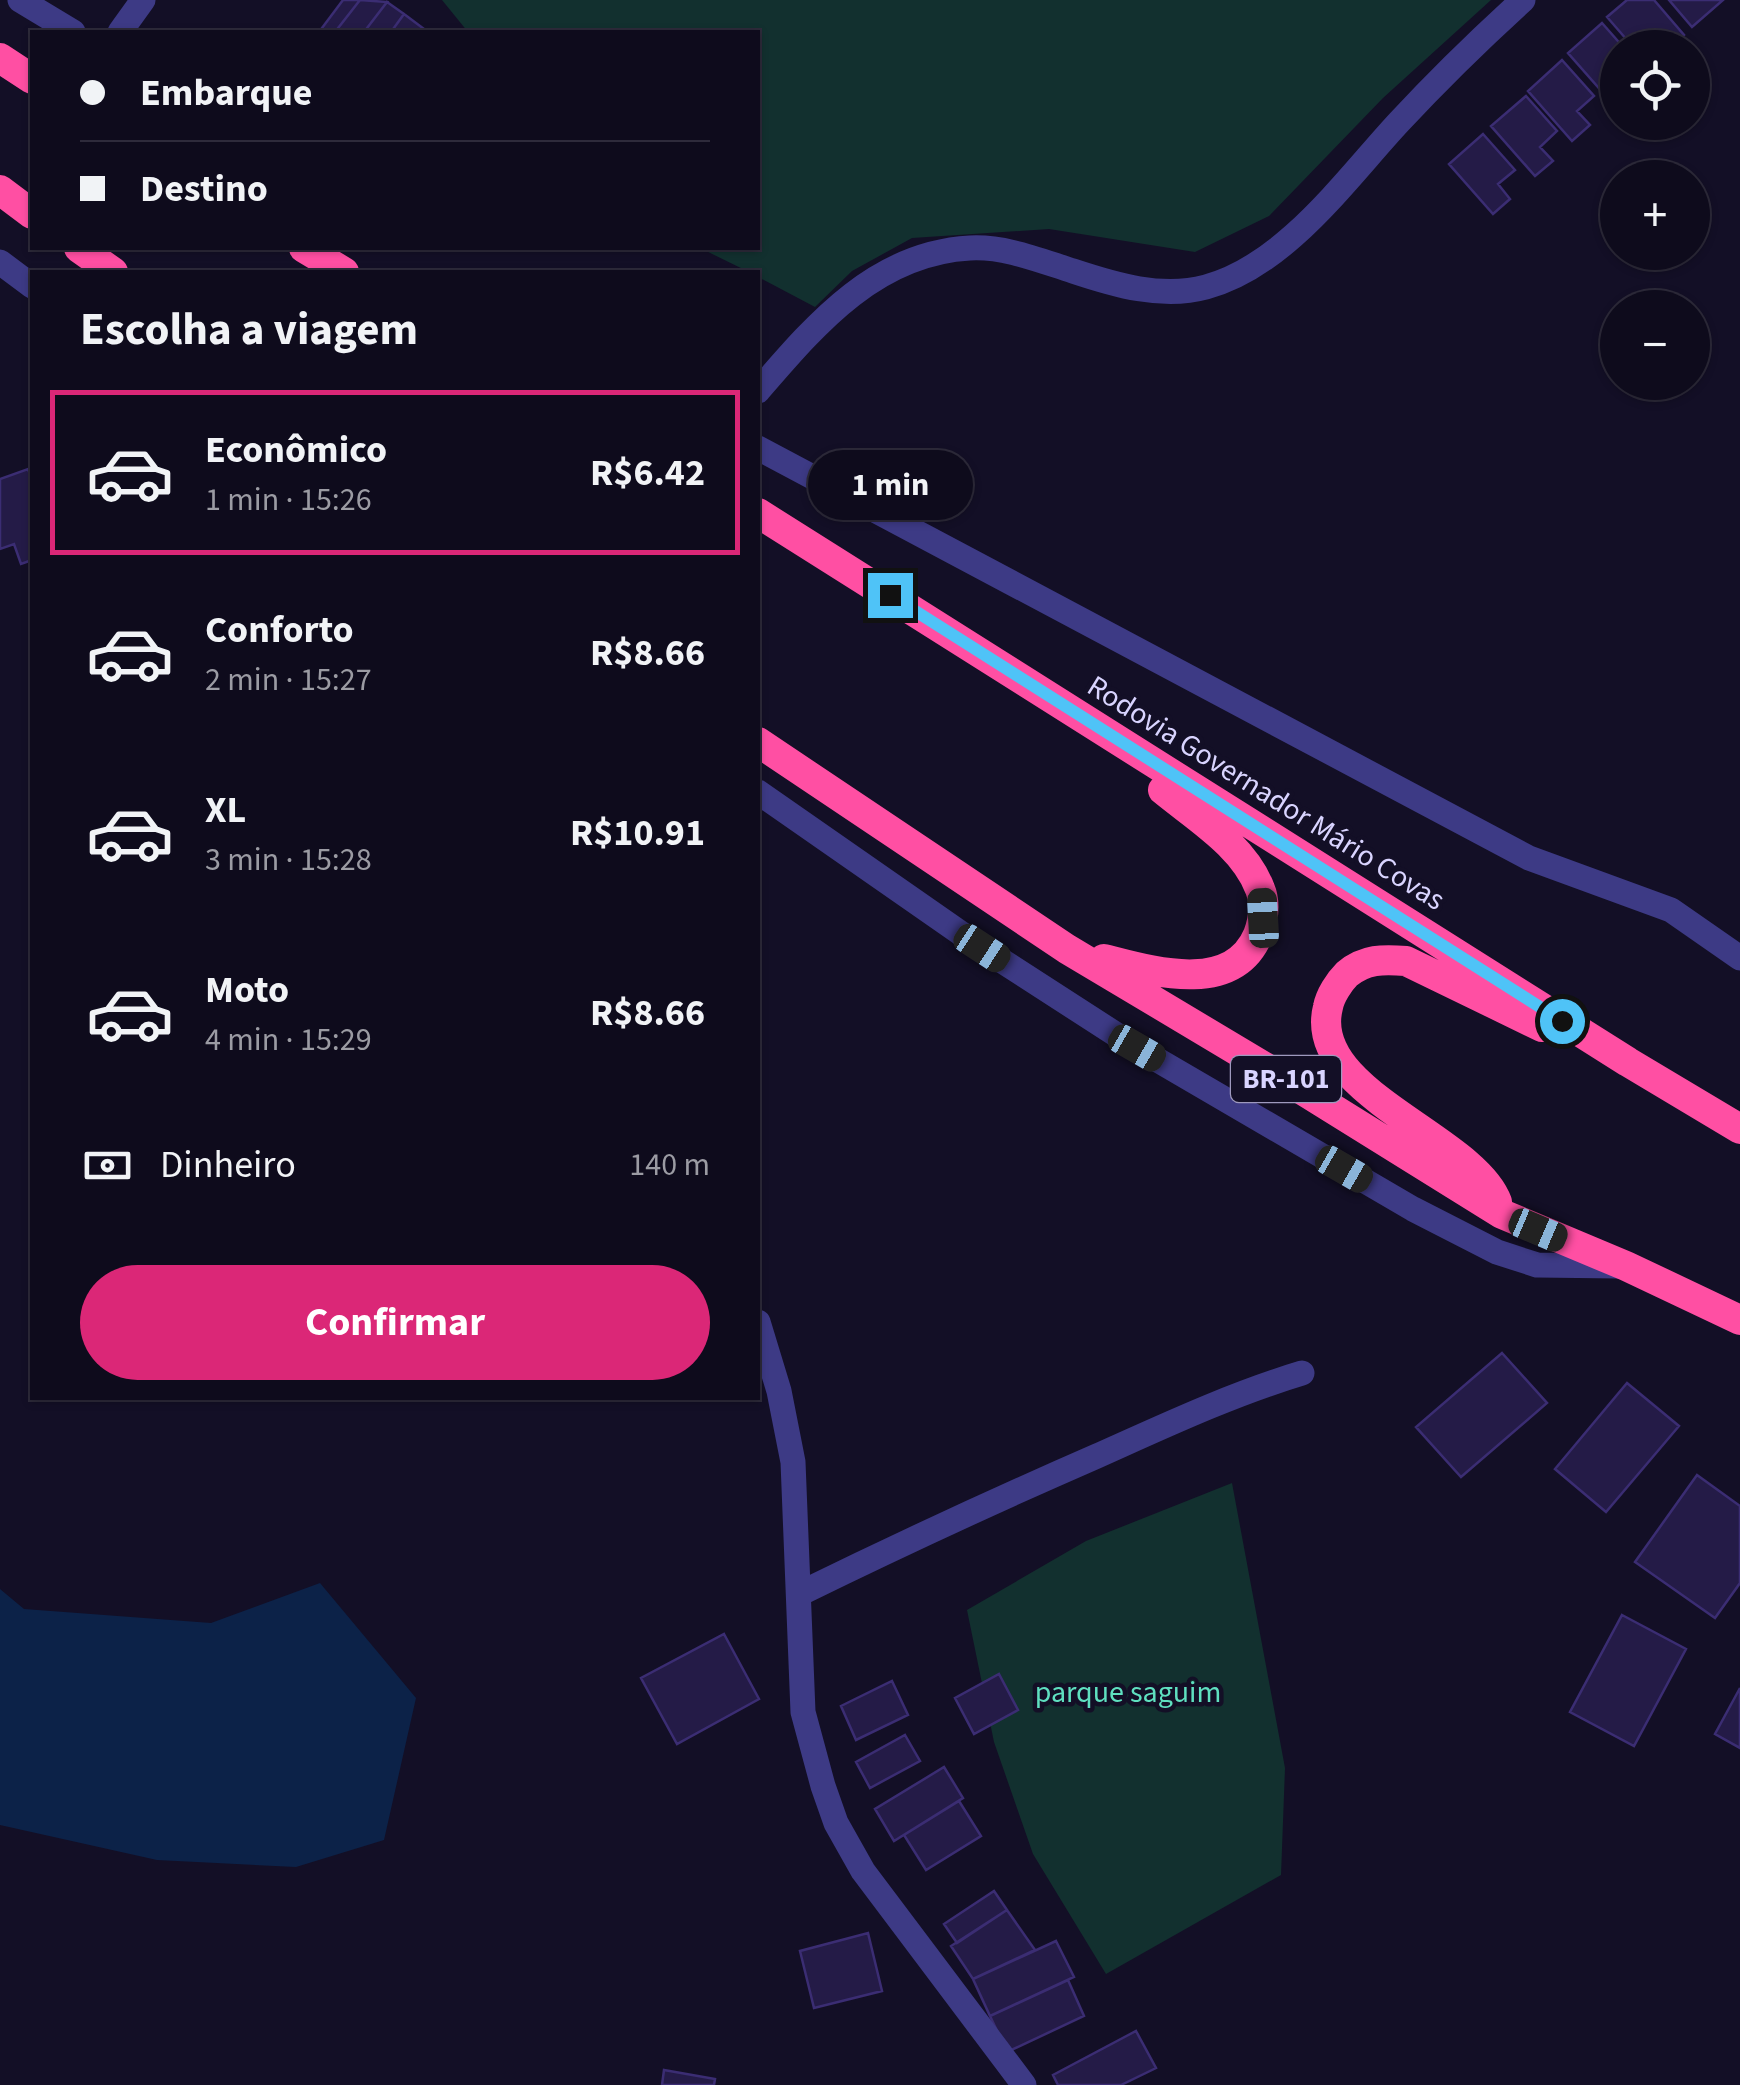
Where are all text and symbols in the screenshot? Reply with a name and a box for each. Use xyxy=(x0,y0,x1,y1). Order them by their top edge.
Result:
map controls xyxy=(1600,30,1710,400)
button: locate xyxy=(1600,30,1710,140)
text: Embarque xyxy=(140,66,313,120)
button: + xyxy=(1600,160,1710,270)
text: Destino xyxy=(140,162,268,216)
button: − xyxy=(1600,290,1710,400)
text: Escolha a viagem xyxy=(80,298,418,362)
text: Econômico xyxy=(205,423,387,477)
icon: car xyxy=(85,428,175,518)
text: R$6.42 xyxy=(590,446,705,500)
callout: 1 min xyxy=(808,450,972,520)
text: 1 min xyxy=(852,462,929,508)
text: 1 min · 15:26 xyxy=(205,477,372,523)
route end xyxy=(868,573,913,618)
text: Conforto xyxy=(205,603,354,657)
icon: car xyxy=(85,608,175,698)
text: R$8.66 xyxy=(590,626,705,680)
text: 2 min · 15:27 xyxy=(205,657,372,703)
street label: Rodovia Governador Mário Covas xyxy=(1079,665,1453,921)
text: XL xyxy=(205,783,246,837)
icon: car xyxy=(85,788,175,878)
text: R$10.91 xyxy=(570,806,705,860)
text: 3 min · 15:28 xyxy=(205,837,372,883)
car xyxy=(1246,887,1280,949)
car xyxy=(949,919,1015,977)
text: Moto xyxy=(205,963,289,1017)
icon: car xyxy=(85,968,175,1058)
text: R$8.66 xyxy=(590,986,705,1040)
route start xyxy=(1540,999,1585,1044)
text: 4 min · 15:29 xyxy=(205,1017,372,1063)
car xyxy=(1104,1020,1170,1076)
road number: BR-101 xyxy=(1231,1056,1341,1102)
icon: cash xyxy=(80,1138,135,1193)
text: Dinheiro xyxy=(160,1138,296,1192)
car xyxy=(1311,1141,1377,1197)
text: 140 m xyxy=(629,1142,710,1188)
car xyxy=(1505,1204,1571,1256)
button: Confirmar xyxy=(80,1265,710,1380)
park label: parque saguim xyxy=(1035,1671,1221,1714)

